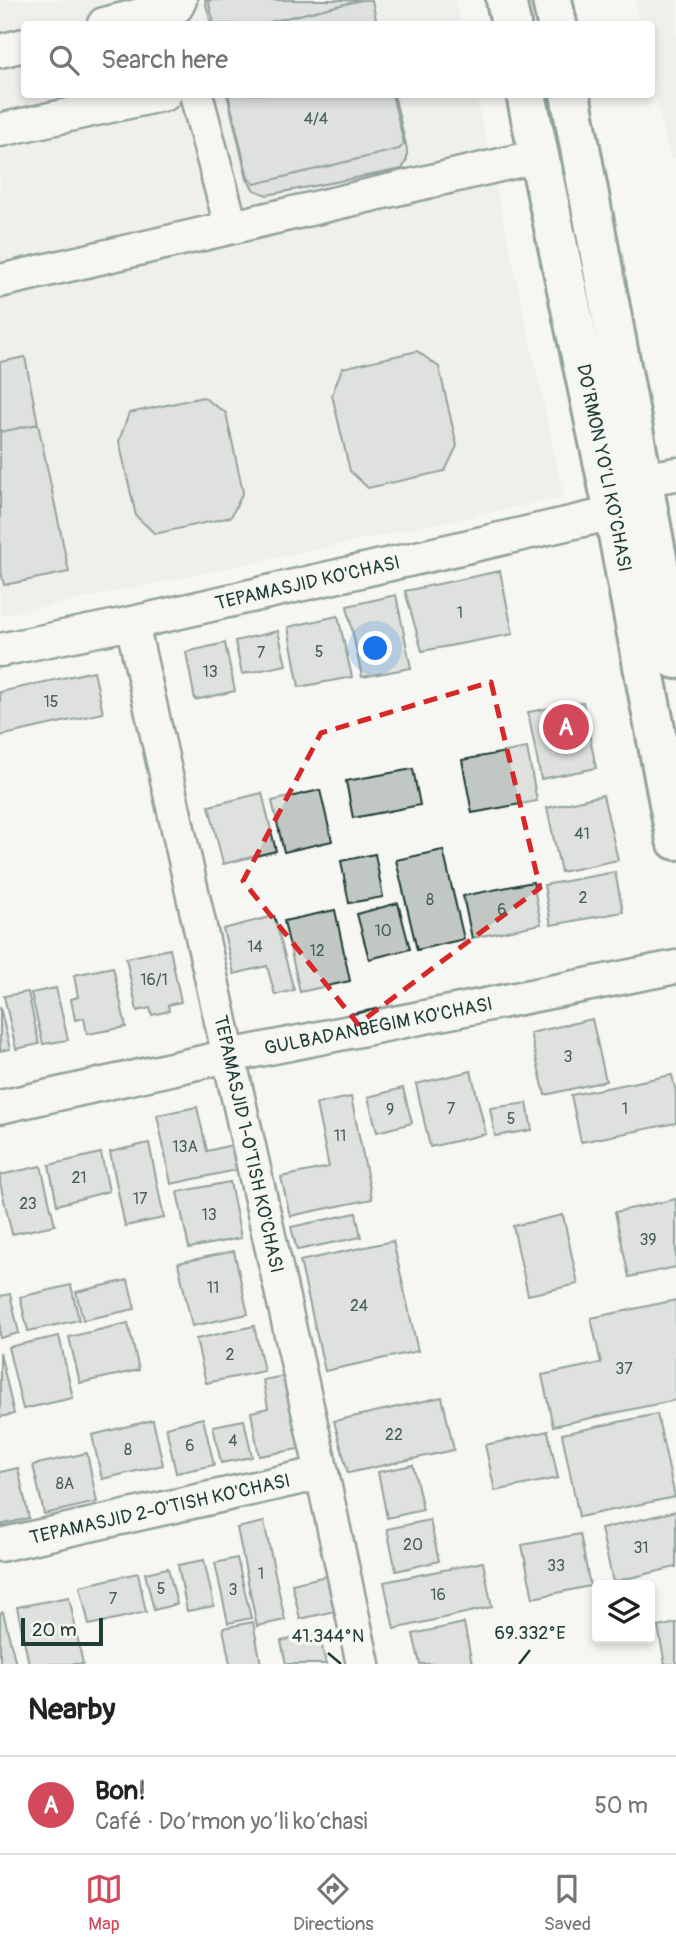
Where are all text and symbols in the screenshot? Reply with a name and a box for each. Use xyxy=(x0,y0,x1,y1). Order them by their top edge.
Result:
search box xyxy=(21,21,655,98)
icon: search xyxy=(45,41,83,79)
text: Search here xyxy=(101,44,228,76)
house number: 4/4 xyxy=(304,109,328,129)
street label: DO‘RMON YO‘LI KO‘CHASI xyxy=(571,362,637,574)
street label: TEPAMASJID KO'CHASI xyxy=(213,550,402,616)
house number: 1 xyxy=(457,603,463,623)
your location xyxy=(358,631,392,665)
house number: 5 xyxy=(315,642,323,662)
house number: 7 xyxy=(257,643,266,663)
house number: 13 xyxy=(202,662,218,682)
house number: 15 xyxy=(44,692,58,712)
pin: A xyxy=(543,701,589,753)
house number: 41 xyxy=(574,824,590,844)
house number: 2 xyxy=(579,888,588,908)
house number: 8 xyxy=(426,890,434,910)
house number: 6 xyxy=(497,900,507,920)
house number: 10 xyxy=(374,921,392,941)
house number: 14 xyxy=(247,937,263,957)
house number: 12 xyxy=(309,941,325,961)
house number: 16/1 xyxy=(140,970,168,990)
street label: GULBADANBEGIM KO'CHASI xyxy=(262,992,495,1061)
street label: TEPAMASJID 1-O'TISH KO'CHASI xyxy=(208,1013,289,1275)
house number: 3 xyxy=(564,1047,573,1067)
house number: 7 xyxy=(447,1099,456,1119)
house number: 1 xyxy=(622,1099,628,1119)
house number: 9 xyxy=(386,1100,394,1120)
house number: 5 xyxy=(507,1109,515,1129)
house number: 11 xyxy=(334,1126,346,1146)
house number: 13A xyxy=(172,1137,198,1157)
house number: 21 xyxy=(71,1168,87,1188)
house number: 17 xyxy=(133,1189,148,1209)
house number: 23 xyxy=(19,1194,37,1214)
house number: 13 xyxy=(201,1205,217,1225)
house number: 39 xyxy=(639,1230,657,1250)
house number: 11 xyxy=(207,1278,219,1298)
house number: 24 xyxy=(350,1296,368,1316)
house number: 2 xyxy=(226,1345,235,1365)
house number: 37 xyxy=(615,1359,633,1379)
house number: 22 xyxy=(385,1425,403,1445)
house number: 4 xyxy=(228,1431,238,1451)
house number: 6 xyxy=(185,1436,195,1456)
house number: 8 xyxy=(124,1440,132,1460)
street label: TEPAMASJID 2-O'TISH KO'CHASI xyxy=(27,1468,293,1550)
house number: 8A xyxy=(56,1474,74,1494)
house number: 20 xyxy=(403,1535,423,1555)
house number: 31 xyxy=(633,1538,649,1558)
house number: 33 xyxy=(547,1556,565,1576)
house number: 1 xyxy=(258,1564,264,1584)
house number: 5 xyxy=(157,1579,165,1599)
house number: 3 xyxy=(229,1580,238,1600)
map controls xyxy=(592,1580,655,1643)
button: layers xyxy=(592,1580,655,1643)
house number: 16 xyxy=(430,1585,446,1605)
house number: 7 xyxy=(109,1589,118,1609)
scale bar xyxy=(21,1615,103,1647)
text: 20 m xyxy=(32,1618,77,1642)
text: 69.332°E xyxy=(494,1622,566,1645)
text: 41.344°N xyxy=(292,1625,364,1648)
text: Nearby xyxy=(28,1691,115,1728)
text: Bon! xyxy=(95,1775,146,1807)
text: A xyxy=(44,1791,58,1820)
text: 50 m xyxy=(594,1791,648,1820)
text: Café · Do‘rmon yo‘li ko‘chasi xyxy=(95,1807,368,1836)
tab: Map xyxy=(85,1870,123,1936)
tab: Directions xyxy=(293,1870,374,1936)
tab: Saved xyxy=(544,1870,591,1936)

